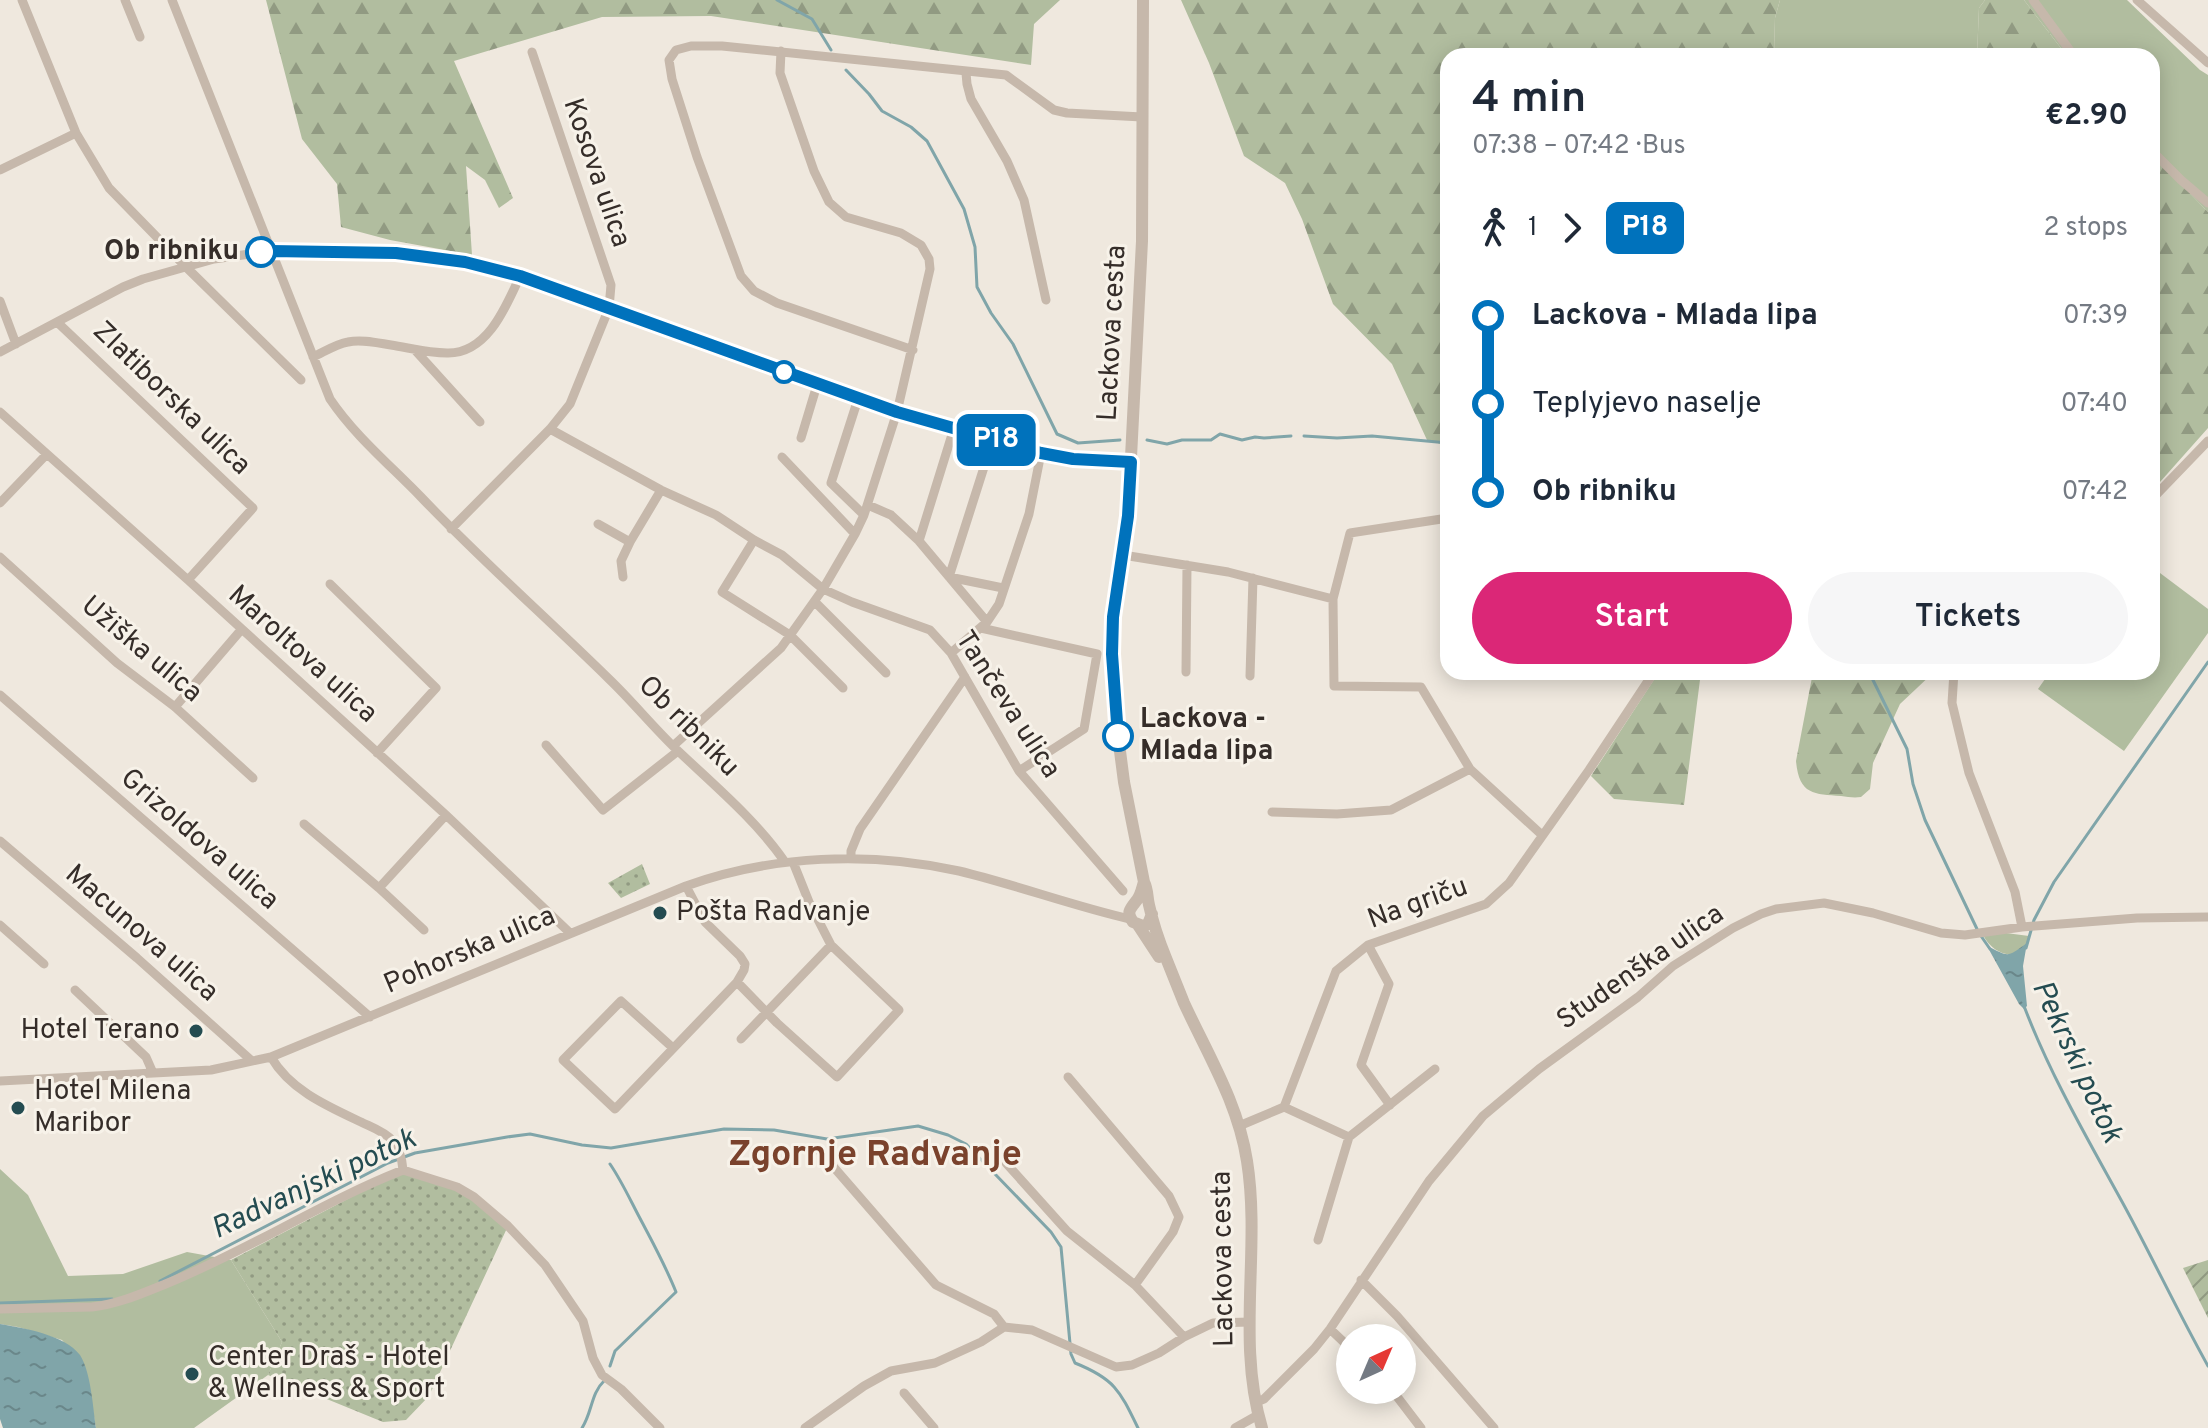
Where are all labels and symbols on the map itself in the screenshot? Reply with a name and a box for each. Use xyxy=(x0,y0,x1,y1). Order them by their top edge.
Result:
street label: Kosova ulica xyxy=(554,94,638,252)
place label: Ob ribniku xyxy=(104,234,239,270)
marker: Ob ribniku xyxy=(246,237,276,267)
street label: Lackova cesta xyxy=(1090,244,1136,422)
street label: Zlatiborska ulica xyxy=(84,314,258,484)
unlabelled marker xyxy=(773,361,795,383)
line badge: P18 xyxy=(950,414,1042,466)
street label: Maroltova ulica xyxy=(220,578,384,732)
street label: Užiška ulica xyxy=(73,589,209,711)
street label: Tančeva ulica xyxy=(946,624,1068,786)
street label: Ob ribniku xyxy=(630,669,746,785)
place label: Lackova - Mlada lipa xyxy=(1140,702,1273,770)
marker: Lackova - Mlada lipa xyxy=(1103,721,1133,751)
street label: Grizoldova ulica xyxy=(112,761,286,919)
street label: Macunova ulica xyxy=(57,857,225,1011)
street label: Na griču xyxy=(1363,869,1473,939)
place label: Pošta Radvanje xyxy=(676,895,870,931)
street label: Studenška ulica xyxy=(1550,897,1732,1039)
street label: Pohorska ulica xyxy=(379,899,561,1003)
marker: Pošta Radvanje xyxy=(651,904,669,922)
water label: Pekrski potok xyxy=(2022,975,2130,1150)
place label: Hotel Terano xyxy=(20,1013,180,1049)
marker: Hotel Terano xyxy=(187,1022,205,1040)
place label: Hotel Milena Maribor xyxy=(34,1074,191,1142)
marker: Hotel Milena Maribor xyxy=(9,1099,27,1117)
water label: Radvanjski potok xyxy=(206,1121,423,1249)
district label: Zgornje Radvanje xyxy=(728,1133,1022,1179)
street label: Lackova cesta xyxy=(1204,1171,1244,1347)
north arrow xyxy=(1336,1324,1416,1404)
place label: Center Draš - Hotel & Wellness & Sport xyxy=(208,1340,450,1408)
marker: Center Draš - Hotel & Wellness & Sport xyxy=(183,1365,201,1383)

